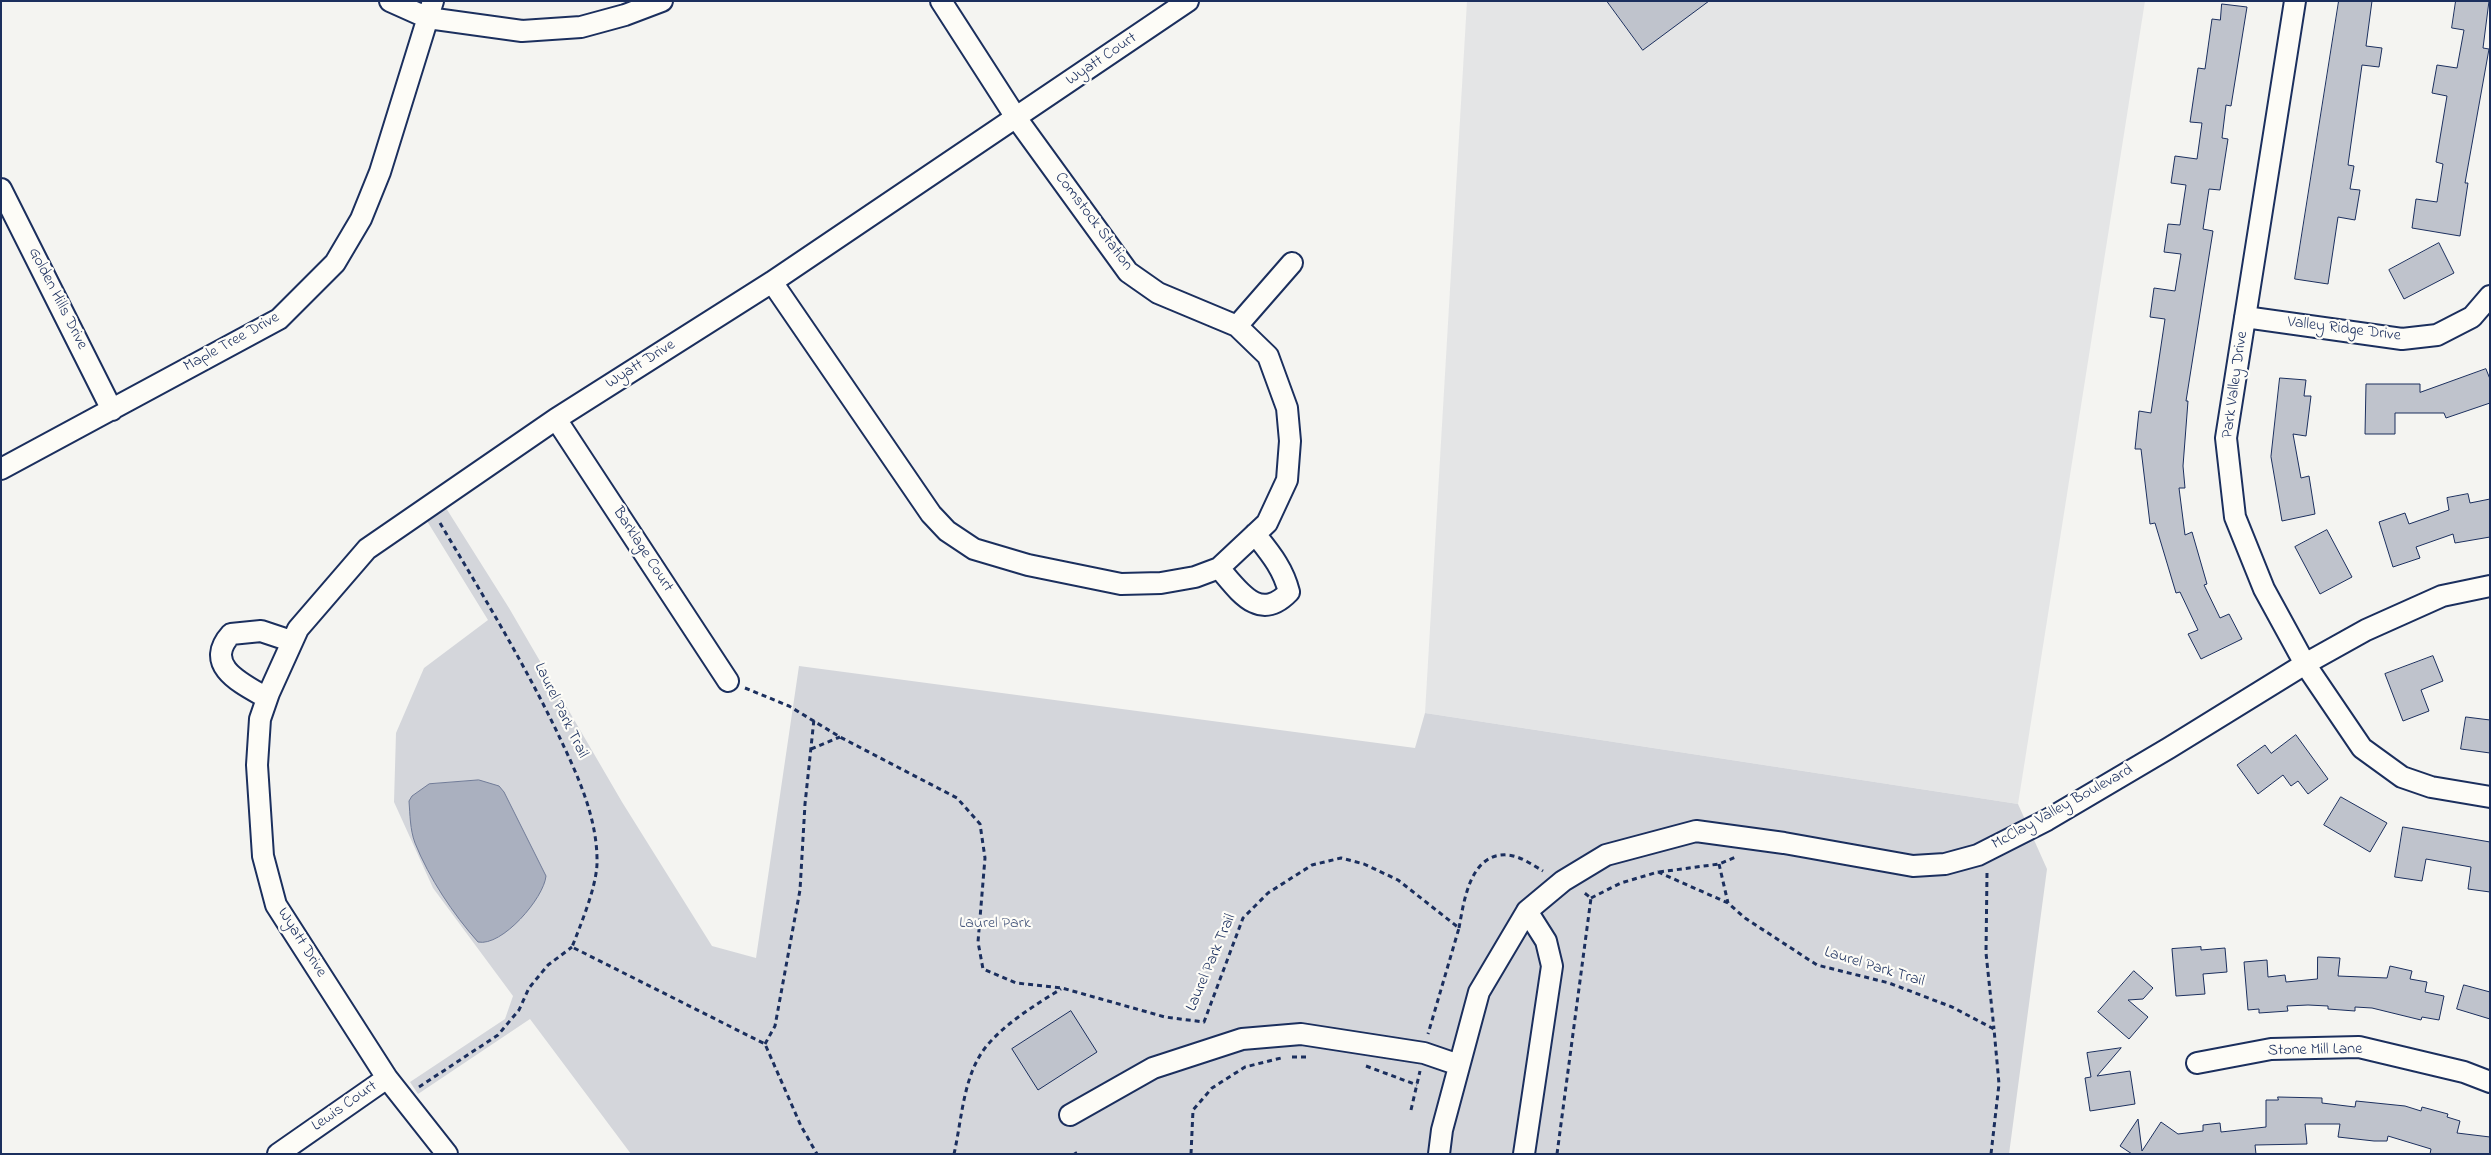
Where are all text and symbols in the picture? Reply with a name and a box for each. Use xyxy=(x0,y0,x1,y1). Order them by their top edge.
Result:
street label: Wyatt Court xyxy=(1063,29,1141,91)
street label: Comstock Station xyxy=(1050,169,1136,275)
street label: Golden Hills Drive xyxy=(23,245,91,353)
street label: Maple Tree Drive xyxy=(181,309,283,377)
street label: Valley Ridge Drive xyxy=(2286,314,2402,346)
street label: Park Valley Drive xyxy=(2219,330,2253,440)
street label: Wyatt Drive xyxy=(603,336,679,394)
street label: Barklage Court xyxy=(607,504,677,596)
street label: Laurel Park Trail xyxy=(529,660,591,762)
street label: McClay Valley Boulevard xyxy=(1989,761,2137,855)
street label: Wyatt Drive xyxy=(272,905,330,981)
street label: Laurel Park Trail xyxy=(1183,912,1241,1014)
park label: Laurel Park xyxy=(959,914,1031,934)
street label: Laurel Park Trail xyxy=(1822,944,1926,992)
street label: Stone Mill Lane xyxy=(2268,1041,2362,1061)
street label: Lewis Court xyxy=(309,1078,381,1136)

